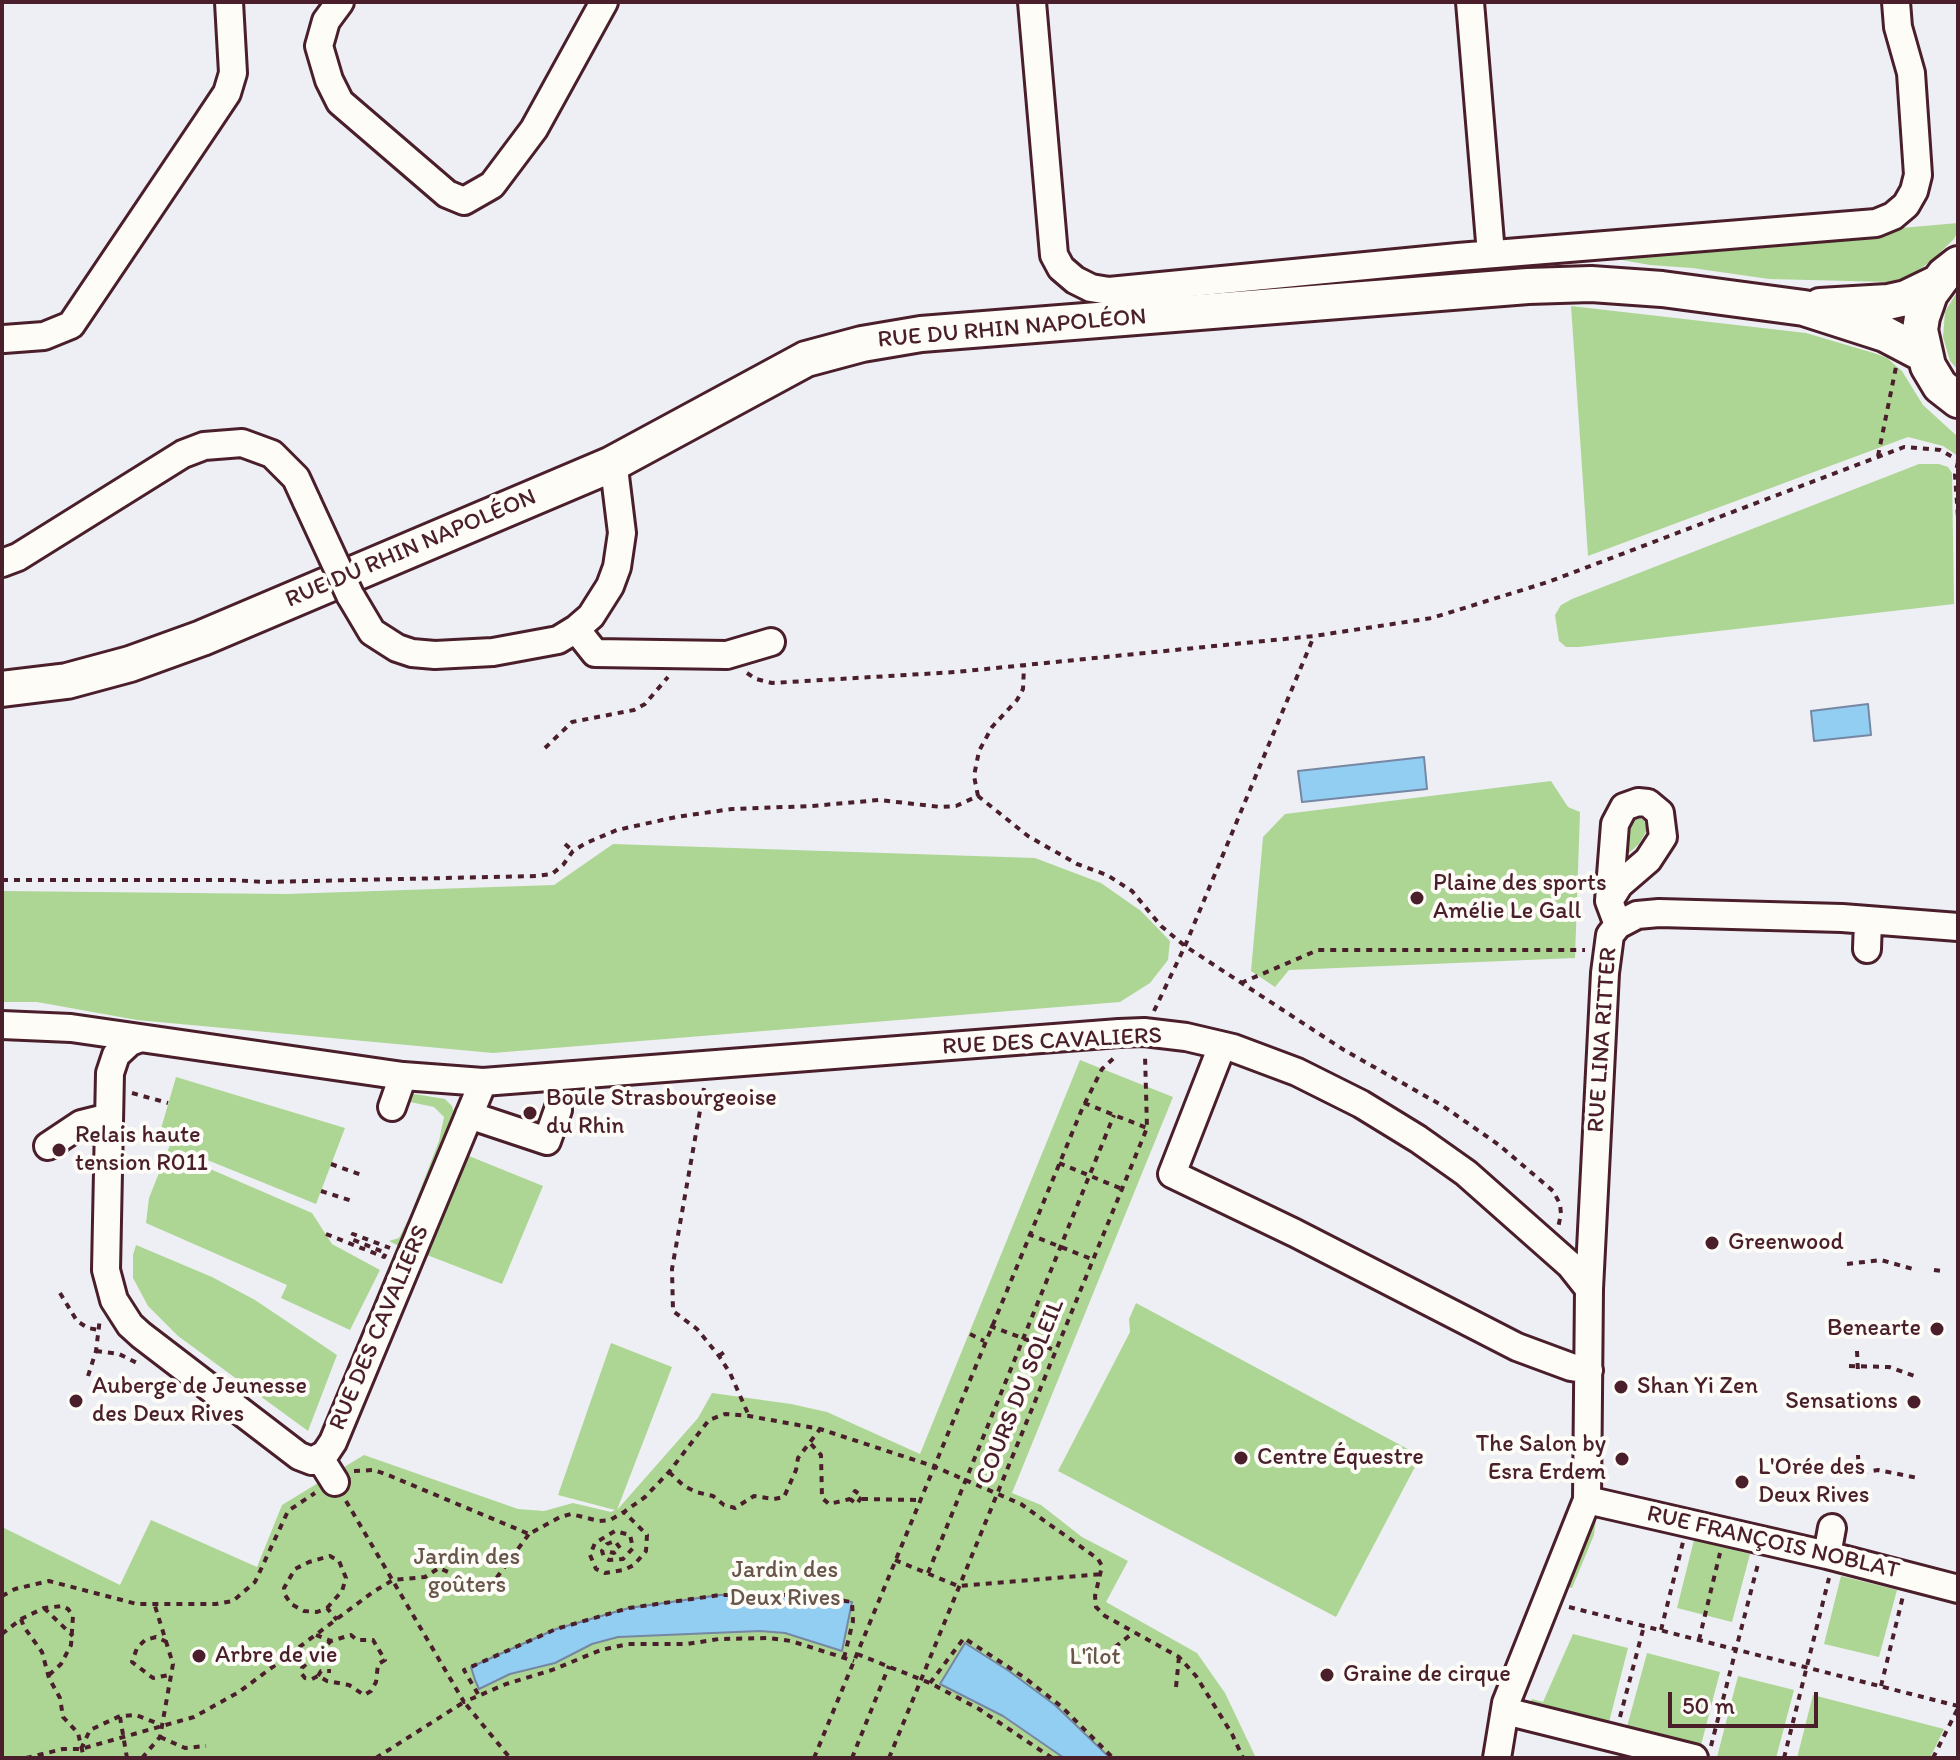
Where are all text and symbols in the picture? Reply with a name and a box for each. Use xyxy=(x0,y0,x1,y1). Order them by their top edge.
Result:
street label: RUE DU RHIN NAPOLÉON xyxy=(876,303,1148,355)
street label: RUE DU RHIN NAPOLÉON xyxy=(281,483,541,615)
place label: Plaine des sports Amélie Le Gall xyxy=(1433,870,1607,926)
marker: Plaine des sports Amélie Le Gall xyxy=(1408,889,1426,907)
street label: RUE LINA RITTER xyxy=(1582,946,1624,1134)
street label: RUE DES CAVALIERS xyxy=(941,1022,1163,1062)
place label: Boule Strasbourgeoise du Rhin xyxy=(546,1085,777,1141)
marker: Boule Strasbourgeoise du Rhin xyxy=(521,1104,539,1122)
place label: Relais haute tension R011 xyxy=(75,1122,208,1178)
marker: Relais haute tension R011 xyxy=(50,1141,68,1159)
street label: RUE DES CAVALIERS xyxy=(324,1221,436,1435)
place label: Greenwood xyxy=(1728,1229,1844,1257)
marker: Greenwood xyxy=(1703,1234,1721,1252)
street label: COURS DU SOLEIL xyxy=(971,1295,1071,1489)
place label: Benearte xyxy=(1827,1315,1921,1343)
marker: Benearte xyxy=(1928,1320,1946,1338)
place label: Auberge de Jeunesse des Deux Rives xyxy=(92,1373,307,1429)
place label: Shan Yi Zen xyxy=(1637,1373,1758,1401)
marker: Shan Yi Zen xyxy=(1612,1378,1630,1396)
place label: Sensations xyxy=(1785,1388,1898,1416)
marker: Auberge de Jeunesse des Deux Rives xyxy=(67,1392,85,1410)
marker: Sensations xyxy=(1905,1393,1923,1411)
place label: The Salon by Esra Erdem xyxy=(1476,1431,1606,1487)
place label: Centre Équestre xyxy=(1257,1444,1424,1472)
marker: Centre Équestre xyxy=(1232,1449,1250,1467)
marker: The Salon by Esra Erdem xyxy=(1613,1450,1631,1468)
place label: L'Orée des Deux Rives xyxy=(1758,1454,1870,1510)
marker: L'Orée des Deux Rives xyxy=(1733,1473,1751,1491)
street label: RUE FRANÇOIS NOBLAT xyxy=(1644,1500,1902,1586)
park label: Jardin des goûters xyxy=(414,1544,520,1600)
park label: Jardin des Deux Rives xyxy=(729,1557,841,1613)
place label: Arbre de vie xyxy=(215,1642,337,1670)
park label: L'îlot xyxy=(1070,1644,1120,1672)
marker: Arbre de vie xyxy=(190,1647,208,1665)
place label: Graine de cirque xyxy=(1343,1661,1511,1689)
marker: Graine de cirque xyxy=(1318,1666,1336,1684)
scale bar xyxy=(1672,1676,1822,1726)
text: 50 m xyxy=(1682,1691,1735,1720)

